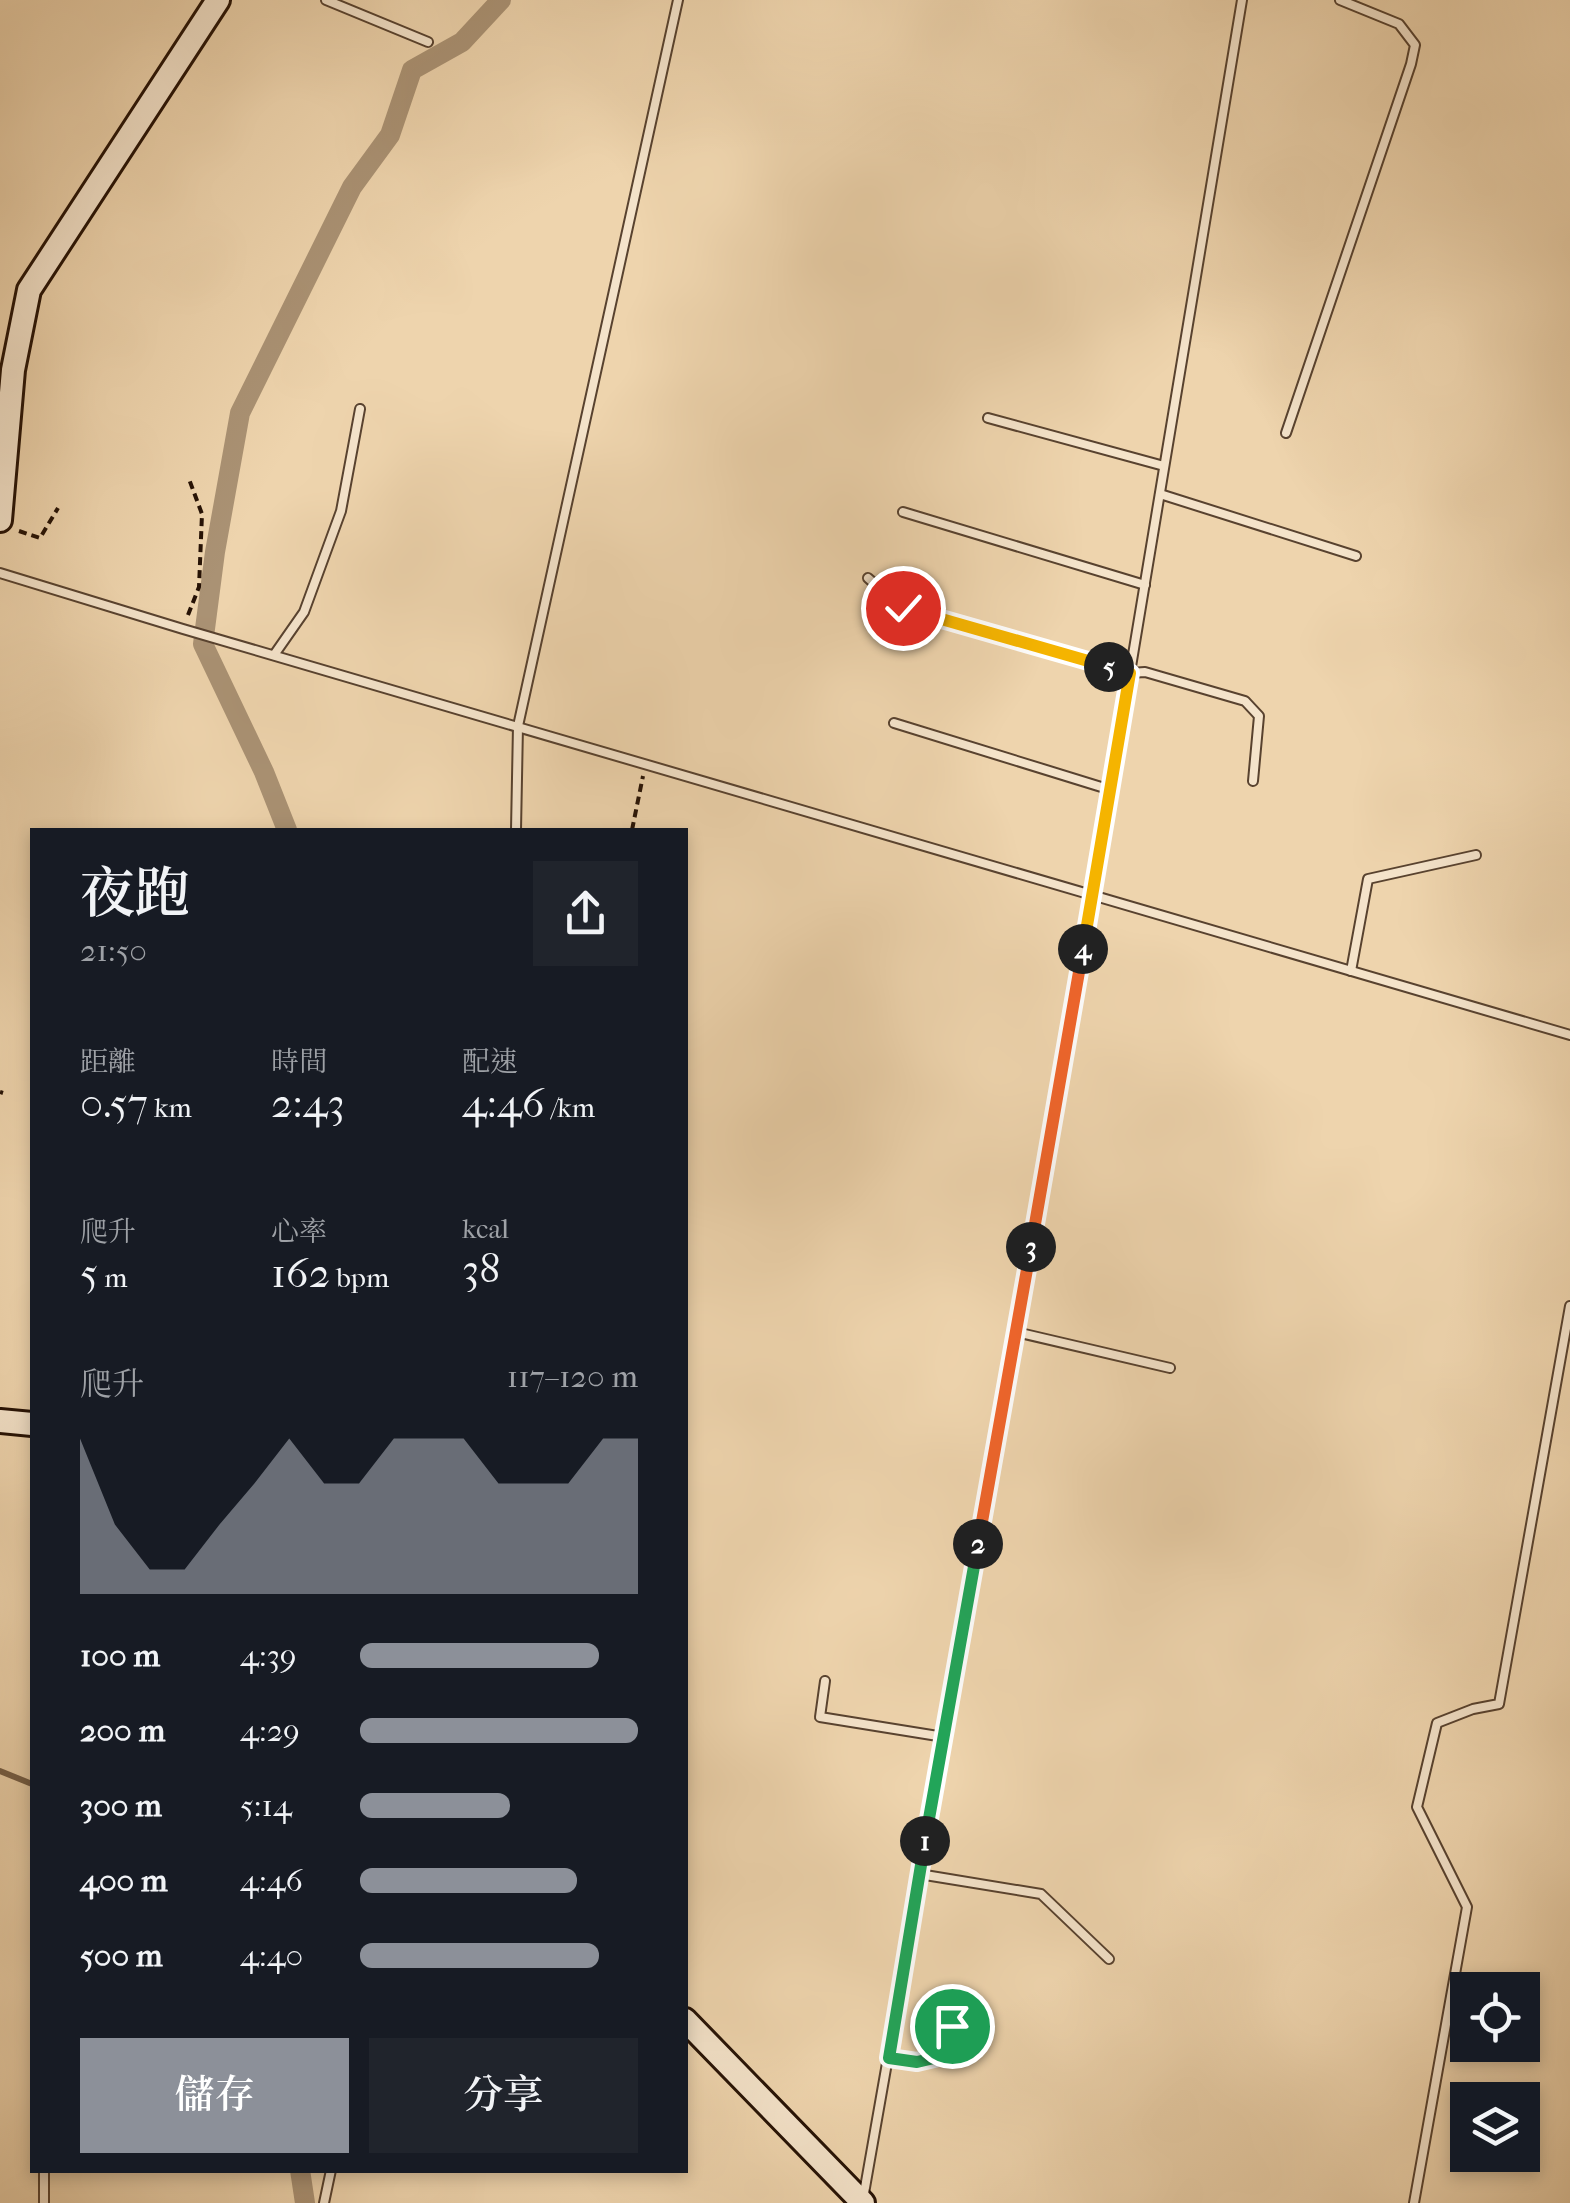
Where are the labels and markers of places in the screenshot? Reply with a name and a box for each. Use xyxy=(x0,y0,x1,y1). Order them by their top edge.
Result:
pin xyxy=(861,566,946,651)
pin: 5 xyxy=(1084,642,1134,692)
pin: 4 xyxy=(1058,924,1108,974)
pin: 3 xyxy=(1006,1222,1056,1272)
pin: 2 xyxy=(953,1519,1003,1569)
pin: 1 xyxy=(900,1816,950,1866)
pin xyxy=(910,1984,995,2069)

